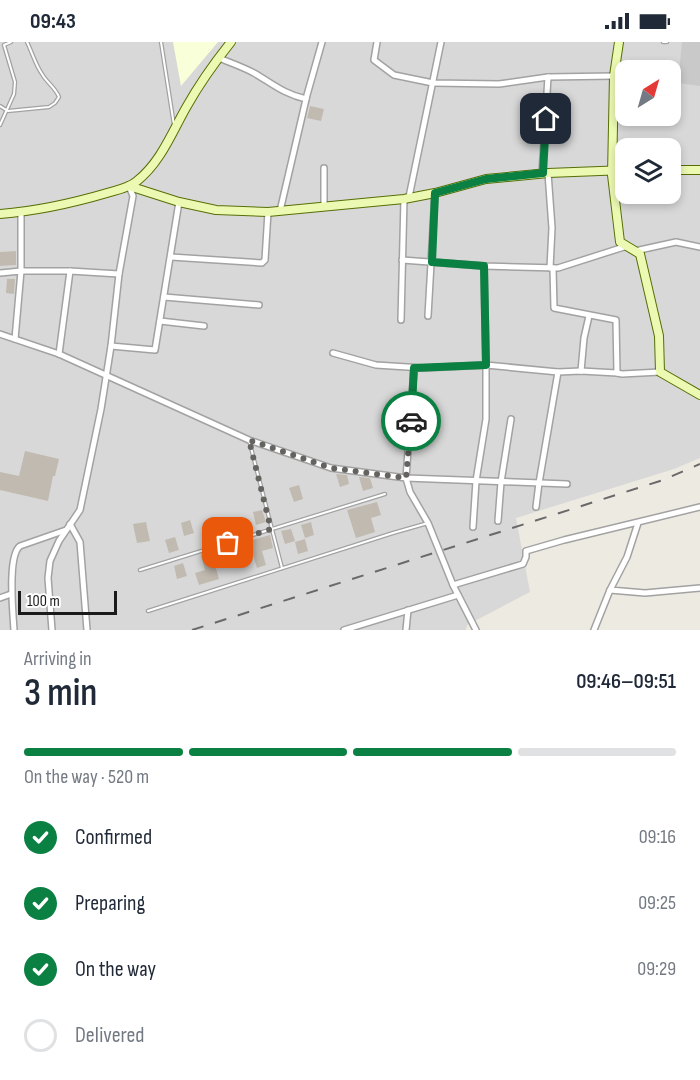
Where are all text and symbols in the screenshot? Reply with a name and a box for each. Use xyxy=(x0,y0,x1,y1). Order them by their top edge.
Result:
text: 09:43 xyxy=(30,8,76,35)
north arrow xyxy=(615,60,681,126)
map controls xyxy=(615,60,681,204)
pin xyxy=(520,93,571,144)
icon: home xyxy=(529,102,562,135)
button: layers xyxy=(615,138,681,204)
courier xyxy=(381,391,441,451)
icon: car xyxy=(395,405,428,438)
pin xyxy=(202,517,253,568)
icon: bag xyxy=(211,526,244,559)
scale bar xyxy=(18,588,117,616)
text: 100 m xyxy=(27,592,60,611)
text: Arriving in xyxy=(24,647,92,671)
text: 09:46–09:51 xyxy=(576,668,676,695)
text: 3 min xyxy=(24,670,97,717)
text: On the way · 520 m xyxy=(24,765,149,789)
icon: check xyxy=(24,821,57,854)
text: Confirmed xyxy=(75,824,152,851)
text: 09:16 xyxy=(639,825,676,849)
icon: check xyxy=(24,887,57,920)
text: Preparing xyxy=(75,890,145,917)
text: 09:25 xyxy=(638,891,676,915)
icon: check xyxy=(24,953,57,986)
text: On the way xyxy=(75,956,156,983)
text: 09:29 xyxy=(637,957,676,981)
text: Delivered xyxy=(75,1022,144,1049)

